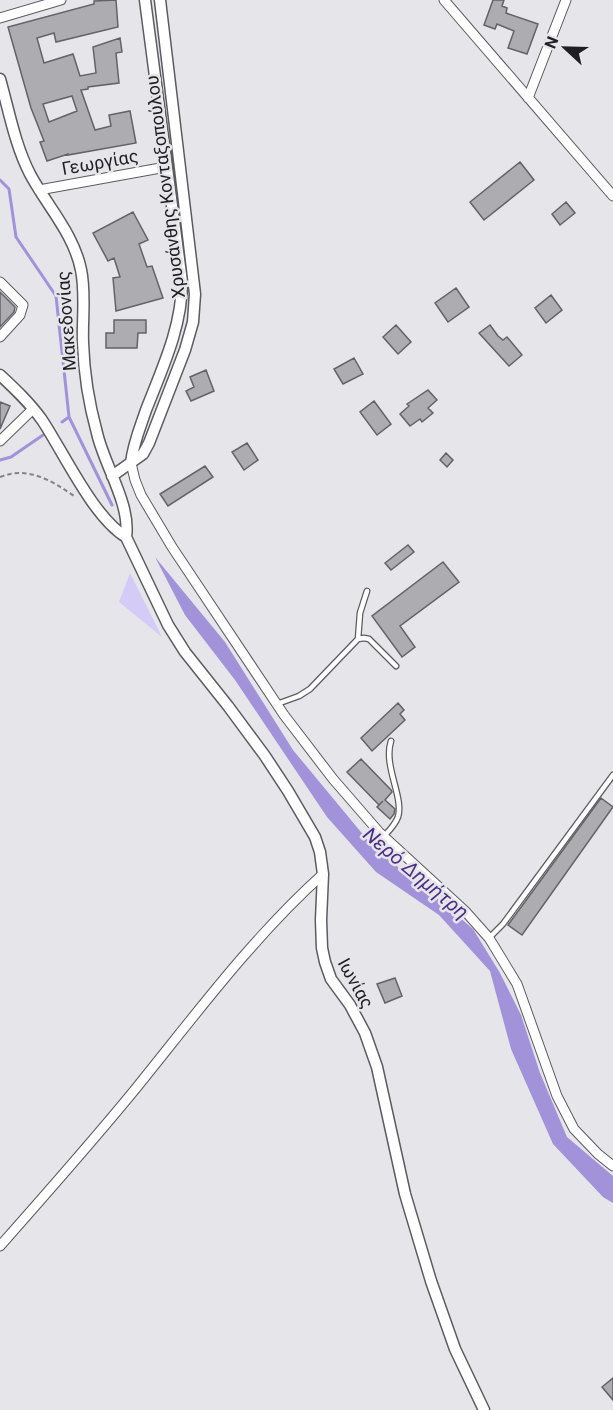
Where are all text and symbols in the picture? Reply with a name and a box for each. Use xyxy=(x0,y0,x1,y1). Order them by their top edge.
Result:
north arrow xyxy=(535,18,595,78)
text: N xyxy=(541,34,562,51)
street label: Χρυσάνθης Κονταξοπούλου xyxy=(141,74,189,300)
street label: Γεωργίας xyxy=(60,145,140,179)
street label: Μακεδονίας xyxy=(52,270,80,372)
water label: Νερό Δημήτρη xyxy=(358,822,474,924)
street label: Ιωνίας xyxy=(334,954,378,1012)

